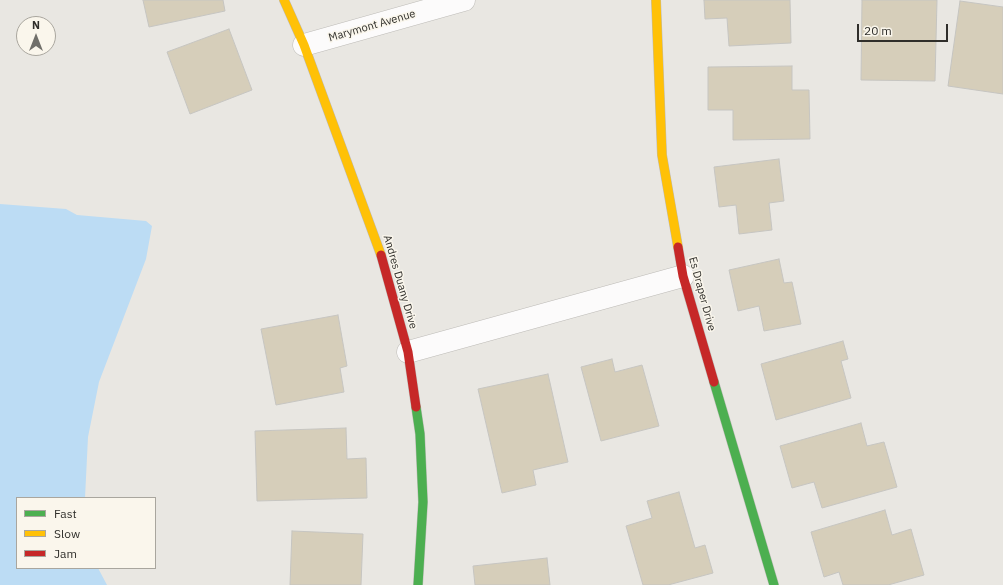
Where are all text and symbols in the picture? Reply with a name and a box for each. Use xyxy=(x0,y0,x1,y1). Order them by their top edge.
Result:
street label: Marymont Avenue xyxy=(327,7,417,45)
north arrow xyxy=(16,16,56,56)
scale bar xyxy=(859,16,950,42)
text: N xyxy=(32,18,40,32)
text: 20 m xyxy=(864,23,892,38)
street label: Andres Duany Drive xyxy=(380,234,420,330)
street label: Es Draper Drive xyxy=(686,255,718,333)
legend xyxy=(16,497,156,569)
text: Fast xyxy=(54,506,77,521)
text: Slow xyxy=(54,526,80,541)
text: Jam xyxy=(54,546,77,561)

